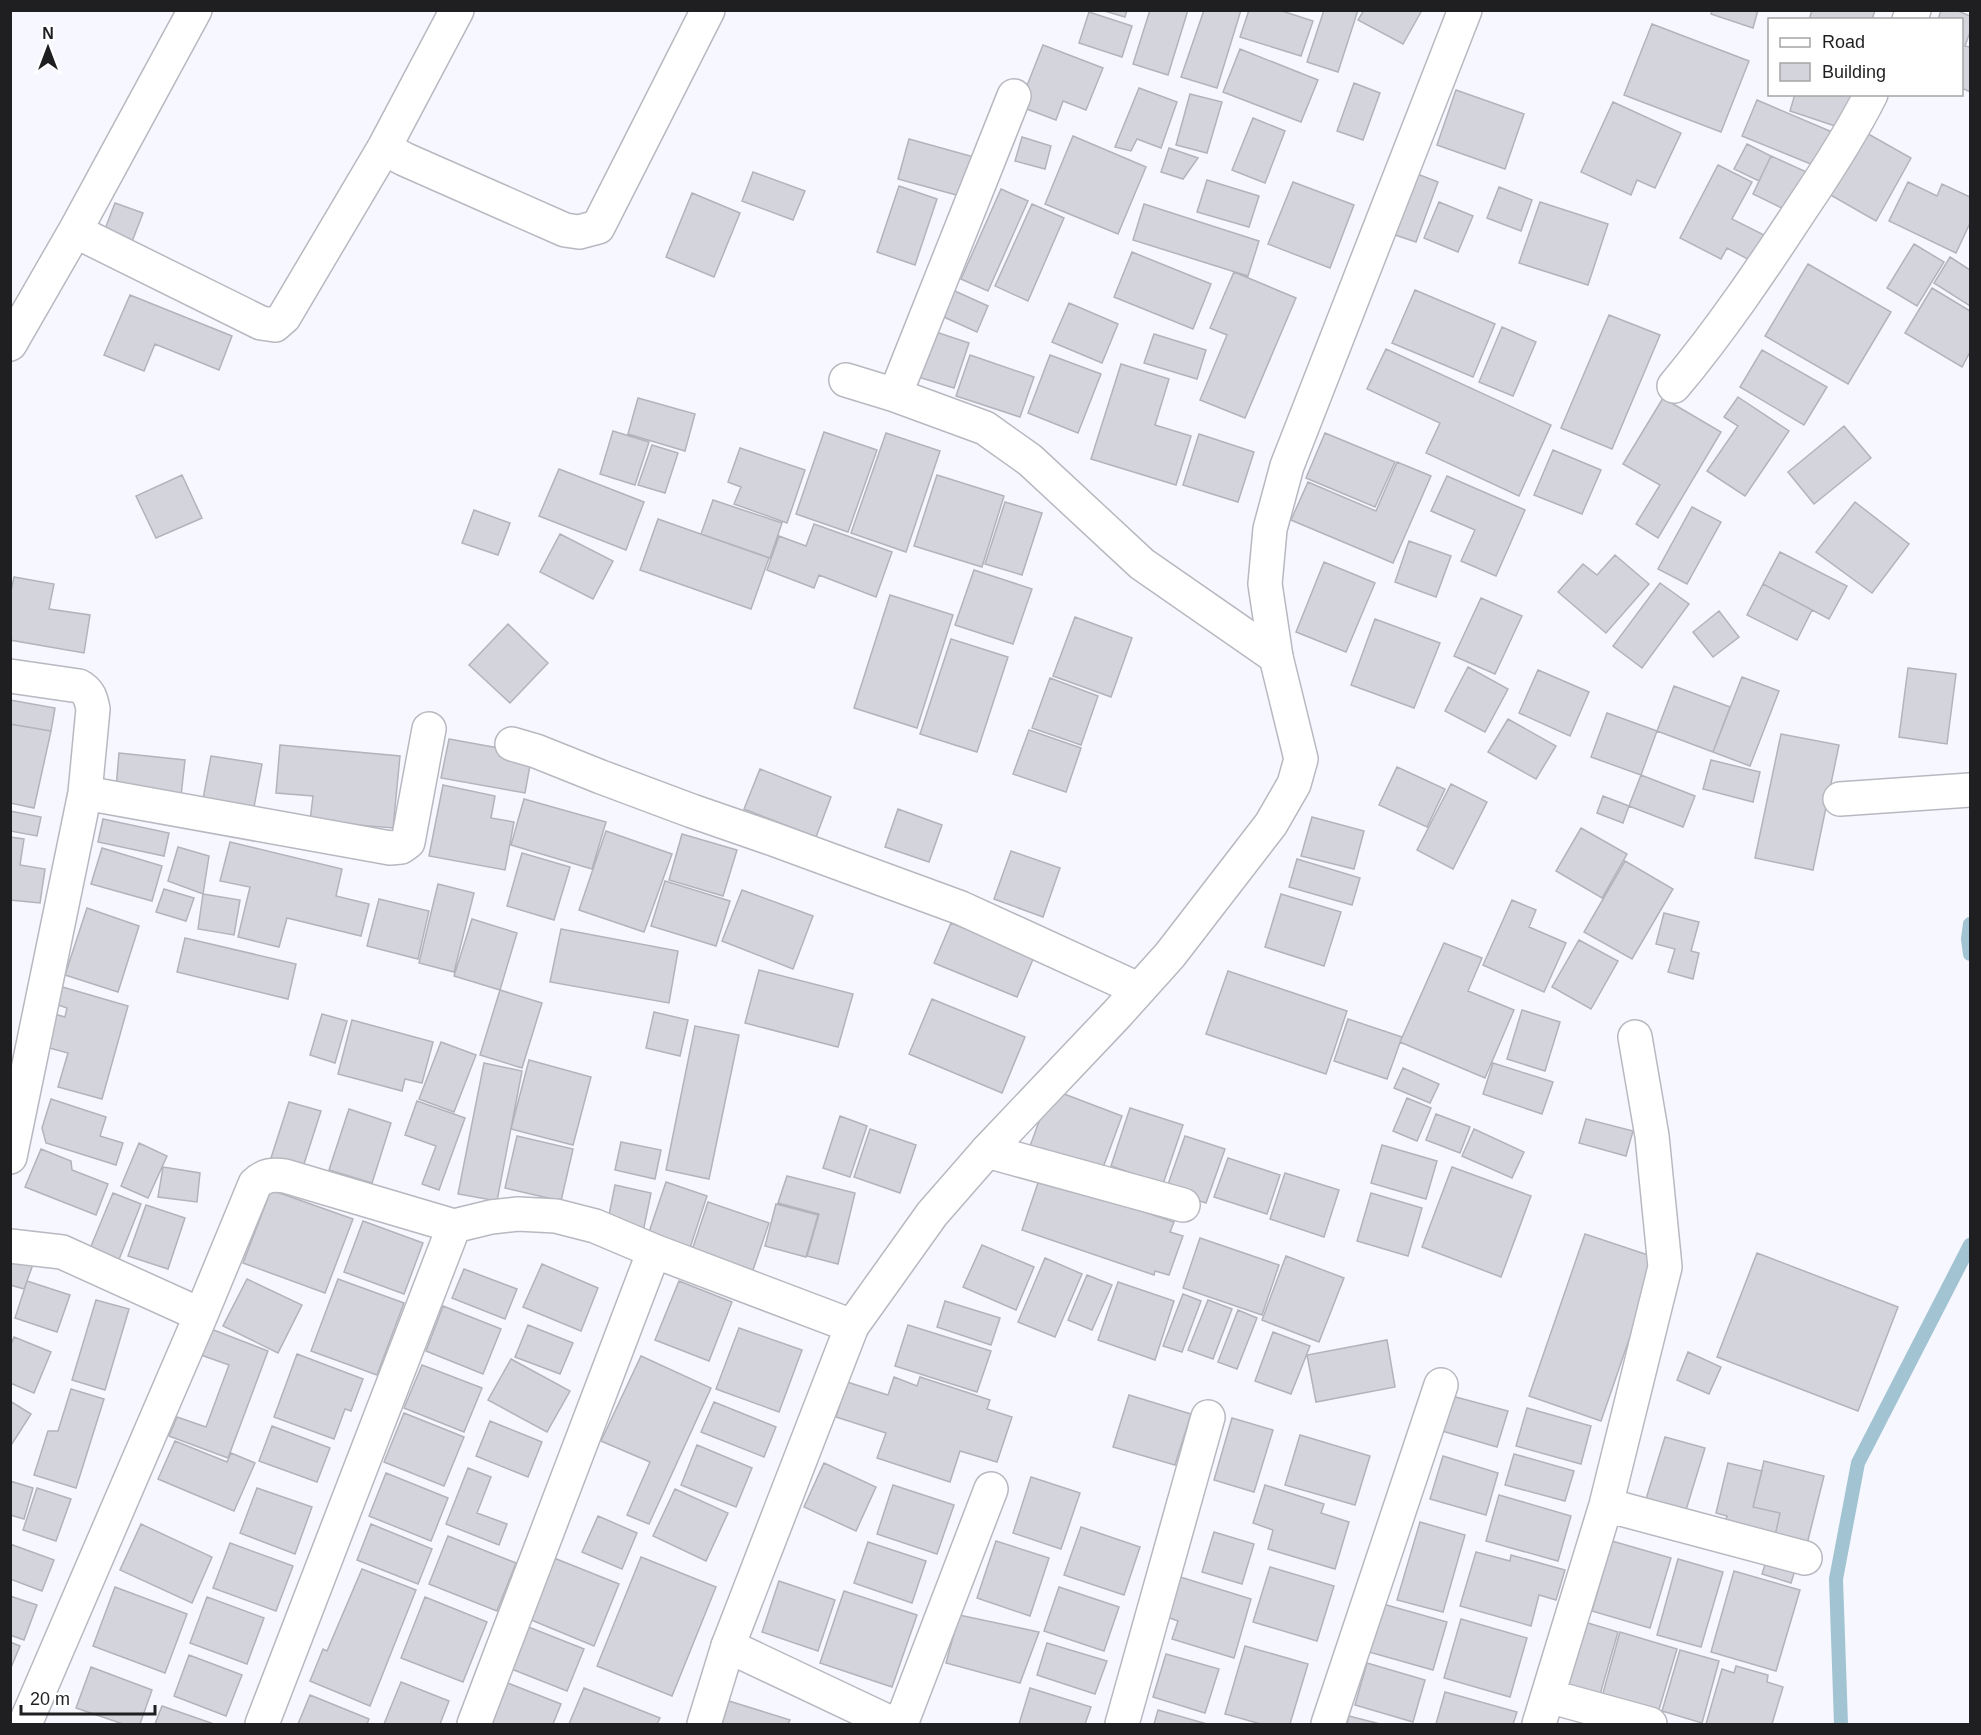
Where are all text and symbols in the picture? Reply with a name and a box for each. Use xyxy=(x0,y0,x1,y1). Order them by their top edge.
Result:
north arrow xyxy=(18,18,78,78)
legend xyxy=(1768,18,1963,96)
text: N xyxy=(42,25,54,42)
text: Road xyxy=(1822,32,1865,52)
text: Building xyxy=(1822,62,1886,82)
scale bar xyxy=(21,1678,154,1716)
text: 20 m xyxy=(30,1689,70,1709)

